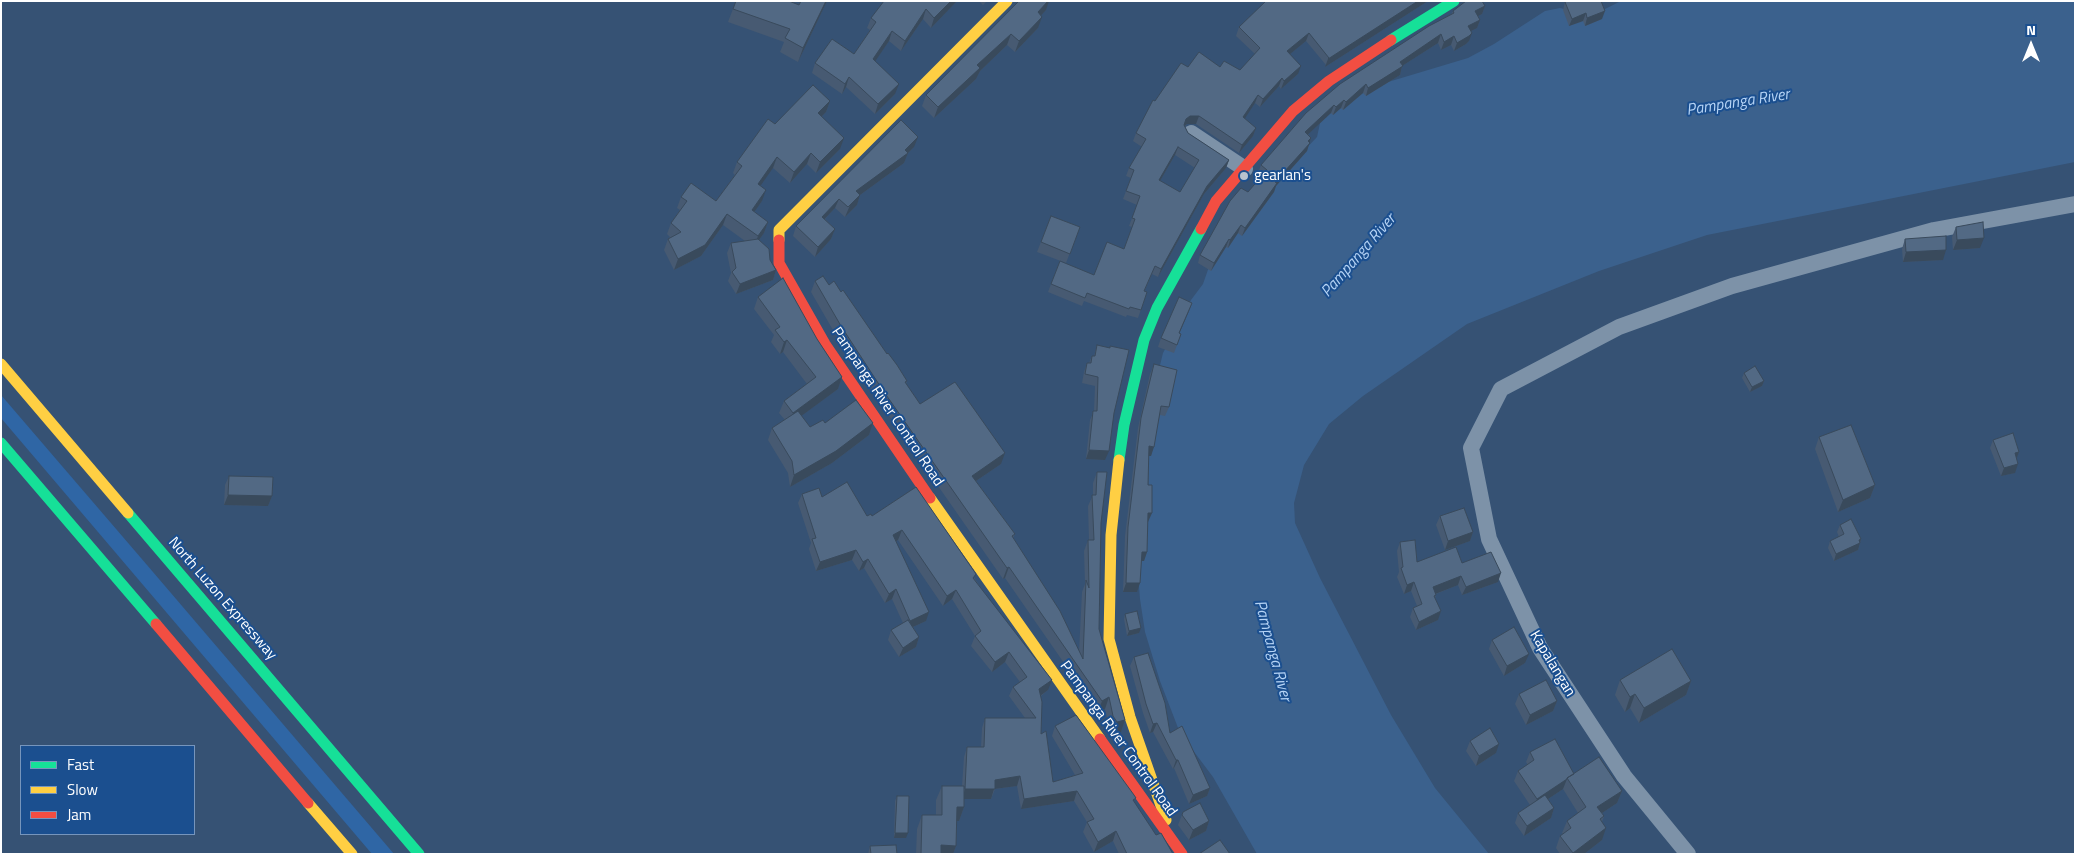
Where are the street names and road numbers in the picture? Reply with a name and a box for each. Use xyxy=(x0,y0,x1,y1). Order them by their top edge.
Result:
street label: Pampanga River Control Road xyxy=(827,324,947,490)
street label: North Luzon Expressway xyxy=(164,534,280,664)
street label: Kapalangan xyxy=(1525,628,1579,700)
street label: Pampanga River Control Road xyxy=(1055,658,1181,820)

